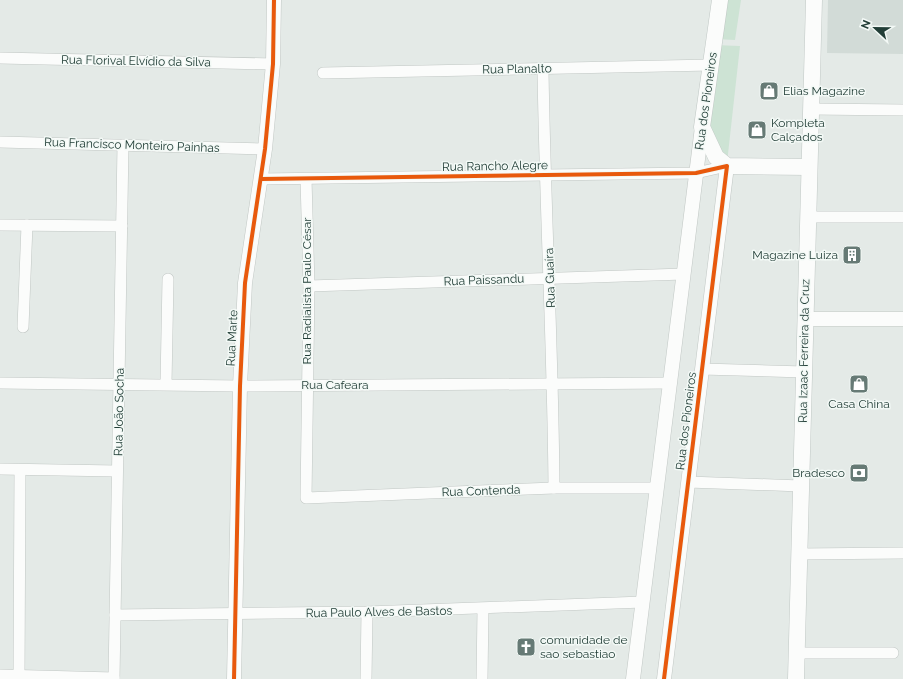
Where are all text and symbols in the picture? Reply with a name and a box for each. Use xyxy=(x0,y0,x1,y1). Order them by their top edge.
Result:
north arrow xyxy=(855,8,895,48)
text: N xyxy=(859,18,874,31)
street label: Rua dos Pioneiros xyxy=(692,51,720,151)
street label: Rua Florival Elvídio da Silva xyxy=(61,53,211,69)
street label: Rua Planalto xyxy=(482,61,552,77)
shop icon: Elias Magazine xyxy=(758,80,780,102)
place label: Elias Magazine xyxy=(783,84,865,98)
place label: Kompleta Calçados xyxy=(771,116,825,144)
shop icon: Kompleta Calçados xyxy=(746,119,768,141)
street label: Rua Francisco Monteiro Painhas xyxy=(44,135,220,155)
street label: Rua Rancho Alegre xyxy=(442,158,548,174)
street label: Rua Radialista Paulo César xyxy=(300,217,314,365)
building icon: Magazine Luiza xyxy=(841,244,863,266)
street label: Rua Guaíra xyxy=(542,248,558,308)
place label: Magazine Luiza xyxy=(752,248,838,262)
street label: Rua Paissandu xyxy=(443,272,525,288)
street label: Rua Izaac Ferreira da Cruz xyxy=(796,279,812,423)
street label: Rua Marte xyxy=(224,309,240,367)
street label: Rua João Socha xyxy=(111,368,127,456)
street label: Rua dos Pioneiros xyxy=(673,371,699,471)
shop icon: Casa China xyxy=(848,373,870,395)
street label: Rua Cafeara xyxy=(301,378,369,392)
place label: Casa China xyxy=(828,397,890,411)
bank icon: Bradesco xyxy=(848,462,870,484)
place label: Bradesco xyxy=(792,466,845,480)
street label: Rua Contenda xyxy=(441,483,521,499)
street label: Rua Paulo Alves de Bastos xyxy=(306,604,453,620)
place label: comunidade de sao sebastiao xyxy=(540,633,628,661)
church icon: comunidade de sao sebastiao xyxy=(515,636,537,658)

